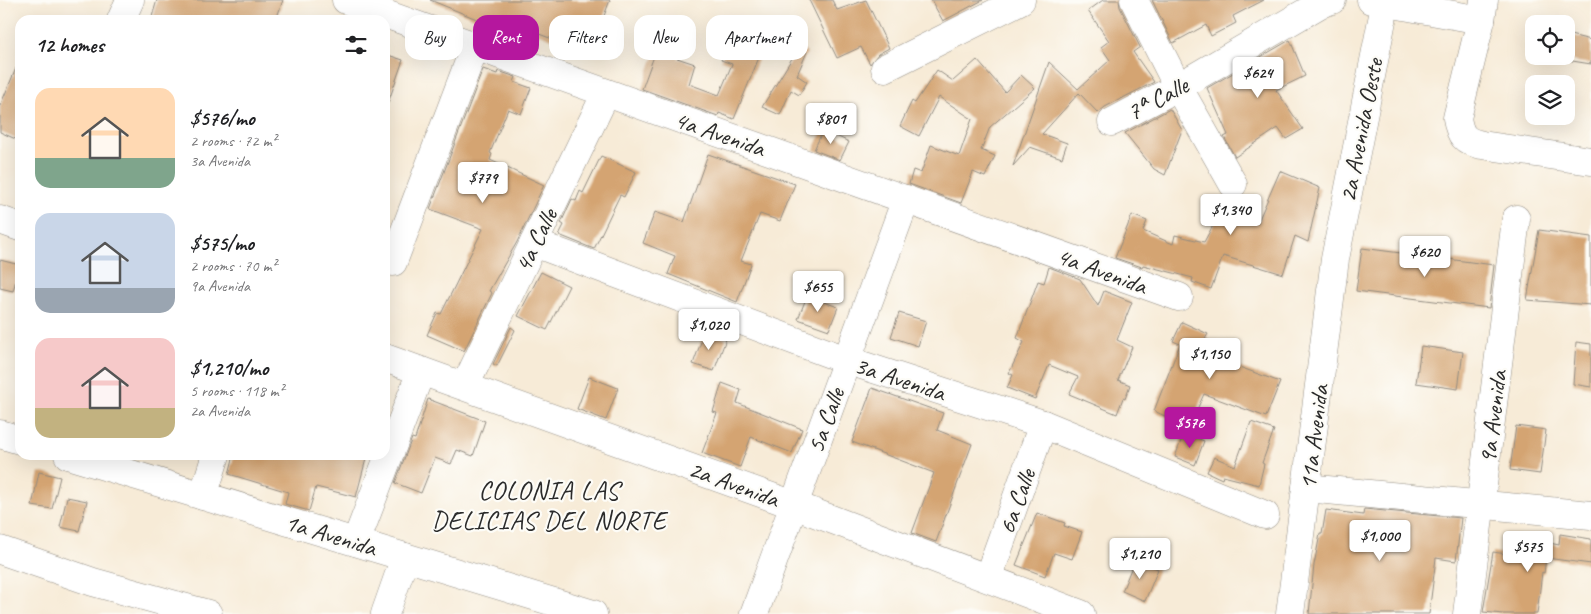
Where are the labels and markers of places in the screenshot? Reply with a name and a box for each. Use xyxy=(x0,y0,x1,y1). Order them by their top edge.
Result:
pin: $624 xyxy=(1228,56,1288,99)
pin: $801 xyxy=(801,102,861,145)
pin: $779 xyxy=(453,162,513,204)
pin: $1,340 xyxy=(1190,194,1272,236)
pin: $620 xyxy=(1395,236,1455,278)
pin: $655 xyxy=(788,270,848,313)
pin: $1,020 xyxy=(668,308,750,351)
pin: $1,150 xyxy=(1169,338,1251,380)
pin: $576 xyxy=(1160,406,1220,449)
pin: $1,000 xyxy=(1339,520,1421,562)
pin: $575 xyxy=(1498,530,1558,573)
pin: $1,210 xyxy=(1099,538,1181,580)

